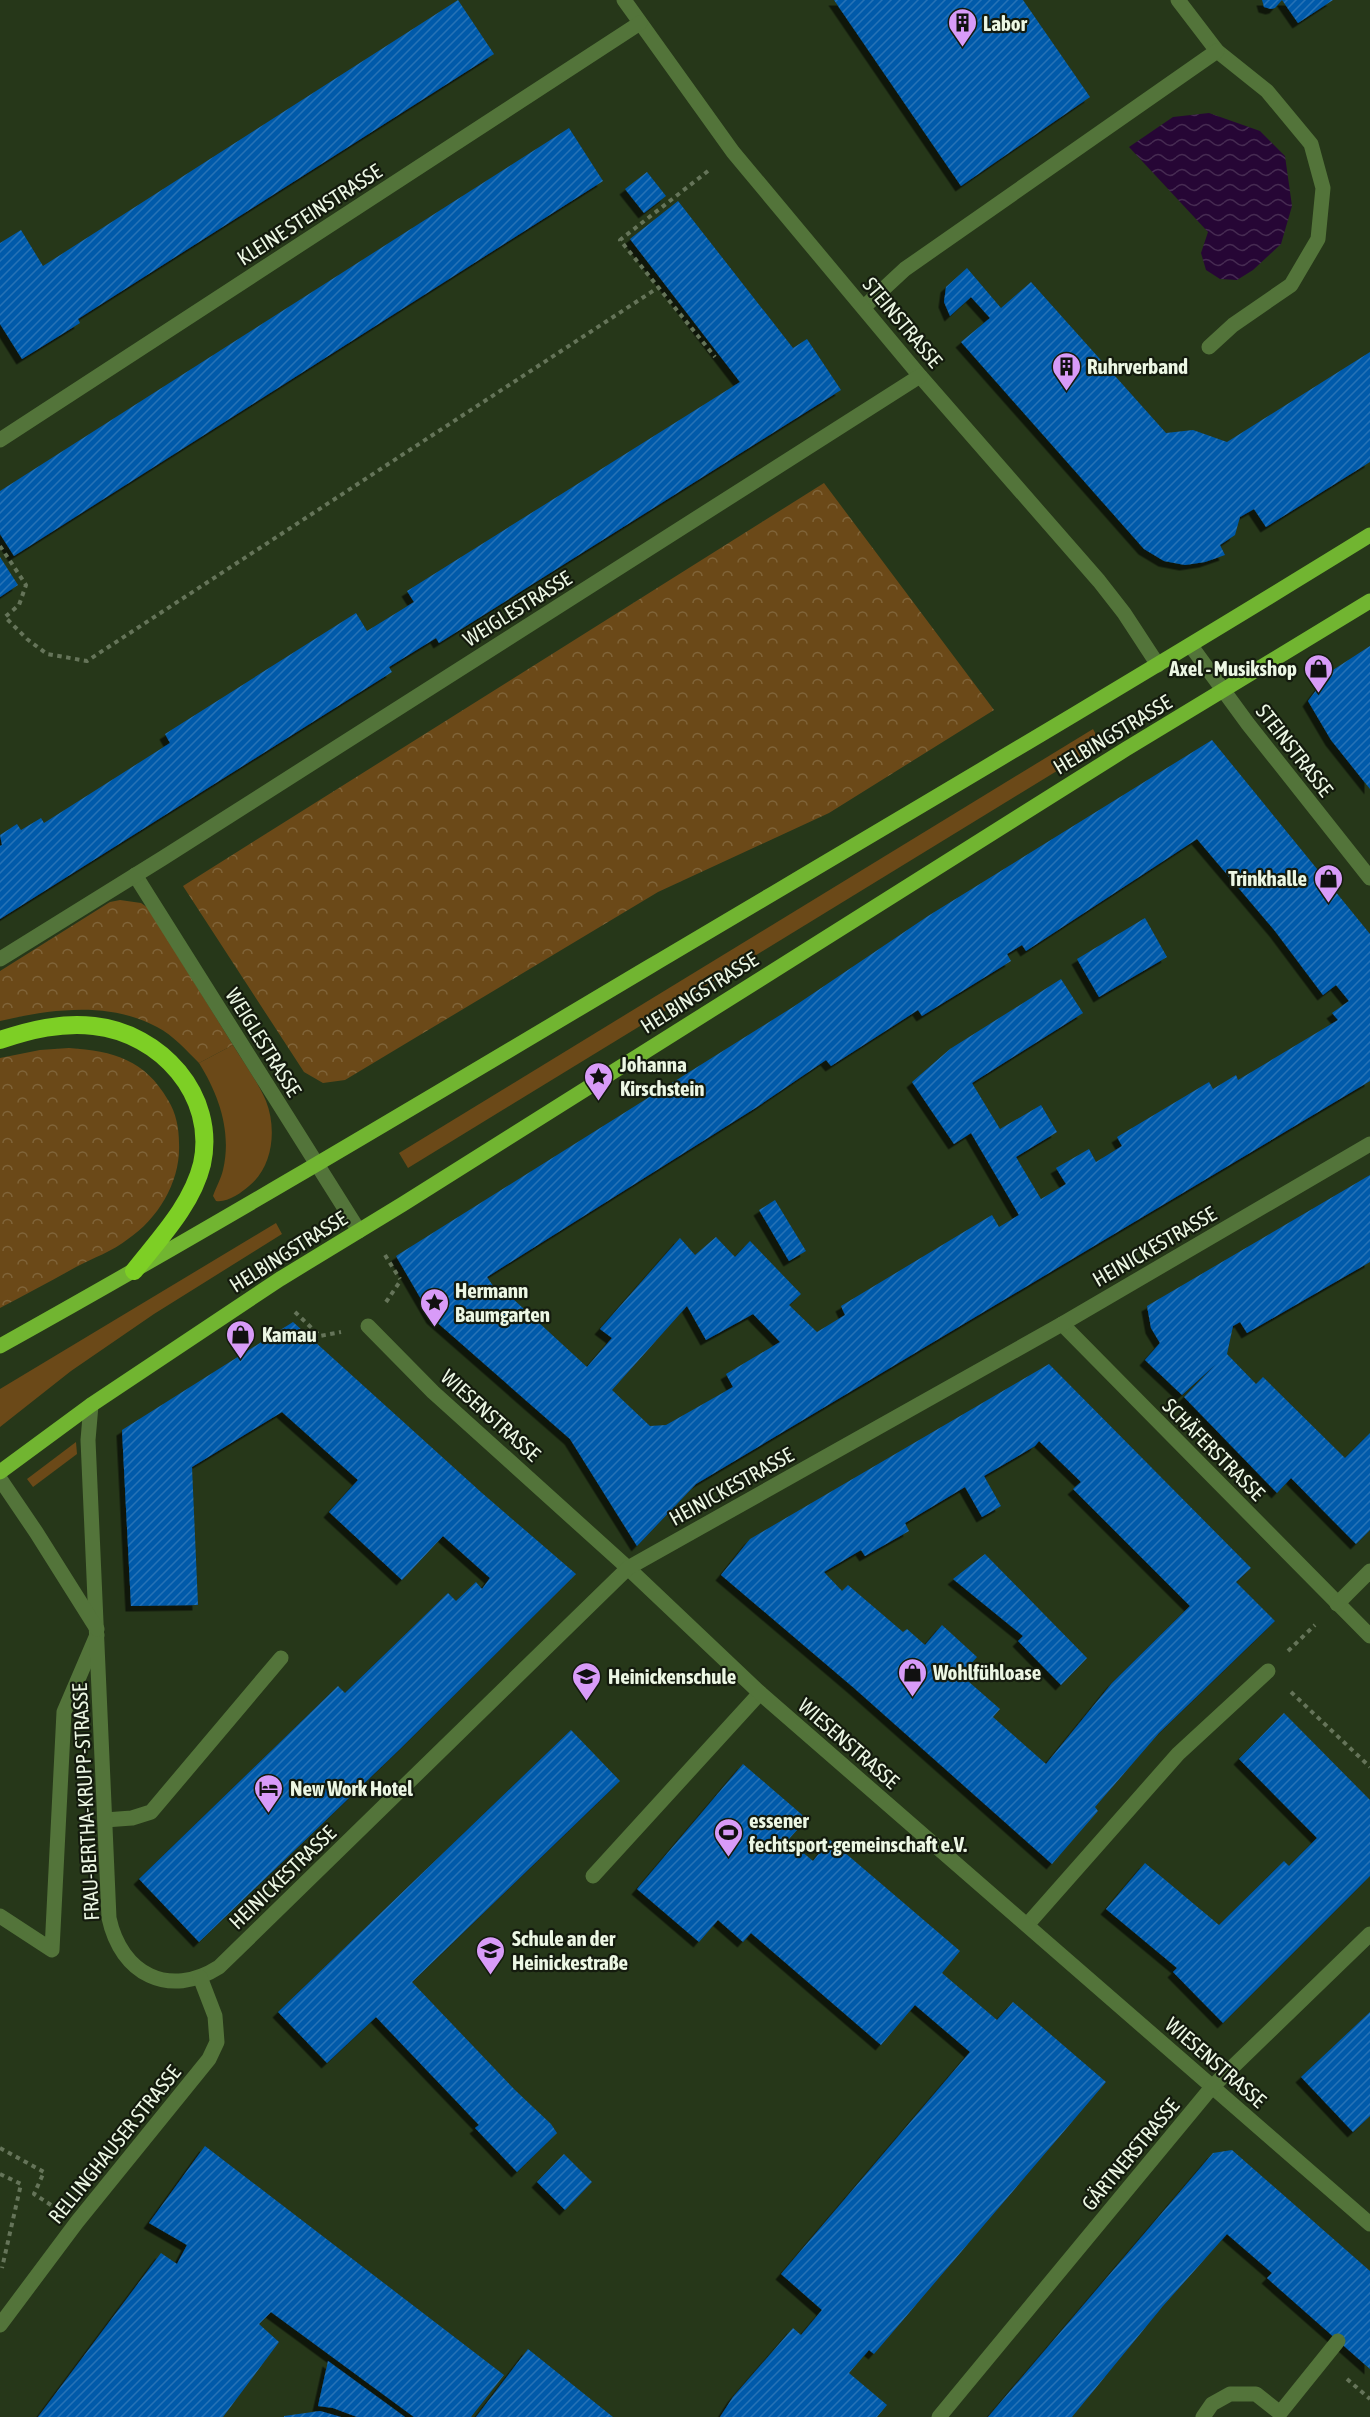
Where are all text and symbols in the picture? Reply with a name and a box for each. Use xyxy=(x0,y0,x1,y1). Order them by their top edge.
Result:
building icon: Labor xyxy=(946,7,978,49)
place label: Labor xyxy=(983,11,1028,35)
street label: KLEINE STEINSTRASSE xyxy=(232,158,386,270)
street label: STEINSTRASSE xyxy=(858,272,948,372)
building icon: Ruhrverband xyxy=(1050,350,1082,392)
place label: Ruhrverband xyxy=(1087,354,1188,378)
street label: WEIGLESTRASSE xyxy=(458,565,576,651)
shop icon: Axel - Musikshop xyxy=(1302,652,1334,694)
place label: Axel - Musikshop xyxy=(1168,656,1297,680)
street label: HELBINGSTRASSE xyxy=(1049,689,1175,779)
street label: STEINSTRASSE xyxy=(1252,699,1338,801)
shop icon: Trinkhalle xyxy=(1312,862,1344,904)
place label: Trinkhalle xyxy=(1228,866,1307,890)
street label: HELBINGSTRASSE xyxy=(636,946,762,1038)
street label: WEIGLESTRASSE xyxy=(221,983,307,1101)
place label: Johanna Kirschstein xyxy=(619,1052,704,1100)
place icon: Johanna Kirschstein xyxy=(583,1060,615,1102)
street label: HEINICKESTRASSE xyxy=(1088,1201,1220,1291)
street label: HELBINGSTRASSE xyxy=(225,1205,351,1297)
place label: Hermann Baumgarten xyxy=(455,1278,550,1326)
place icon: Hermann Baumgarten xyxy=(418,1286,450,1328)
shop icon: Kamau xyxy=(225,1318,257,1360)
place label: Kamau xyxy=(262,1322,317,1346)
street label: WIESENSTRASSE xyxy=(436,1364,546,1466)
street label: SCHÄFERSTRASSE xyxy=(1158,1393,1270,1505)
street label: HEINICKESTRASSE xyxy=(665,1442,797,1530)
shop icon: Wohlfühloase xyxy=(896,1656,928,1698)
school or university icon: Heinickenschule xyxy=(571,1660,603,1702)
place label: Wohlfühloase xyxy=(932,1660,1041,1684)
place label: Heinickenschule xyxy=(608,1664,736,1688)
street label: FRAU-BERTHA-KRUPP-STRASSE xyxy=(67,1683,103,1921)
street label: WIESENSTRASSE xyxy=(794,1693,904,1793)
hotel icon: New Work Hotel xyxy=(253,1772,285,1814)
place label: New Work Hotel xyxy=(290,1776,413,1800)
place label: essener fechtsport-gemeinschaft e.V. xyxy=(748,1808,967,1856)
sports icon: essener fechtsport-gemeinschaft e.V. xyxy=(712,1816,744,1858)
street label: HEINICKESTRASSE xyxy=(224,1820,340,1934)
place label: Schule an der Heinickestraße xyxy=(512,1926,628,1974)
school or university icon: Schule an der Heinickestraße xyxy=(475,1934,507,1976)
street label: WIESENSTRASSE xyxy=(1161,2012,1271,2112)
street label: RELLINGHAUSER STRASSE xyxy=(43,2060,185,2228)
street label: GÄRTNERSTRASSE xyxy=(1076,2093,1184,2215)

